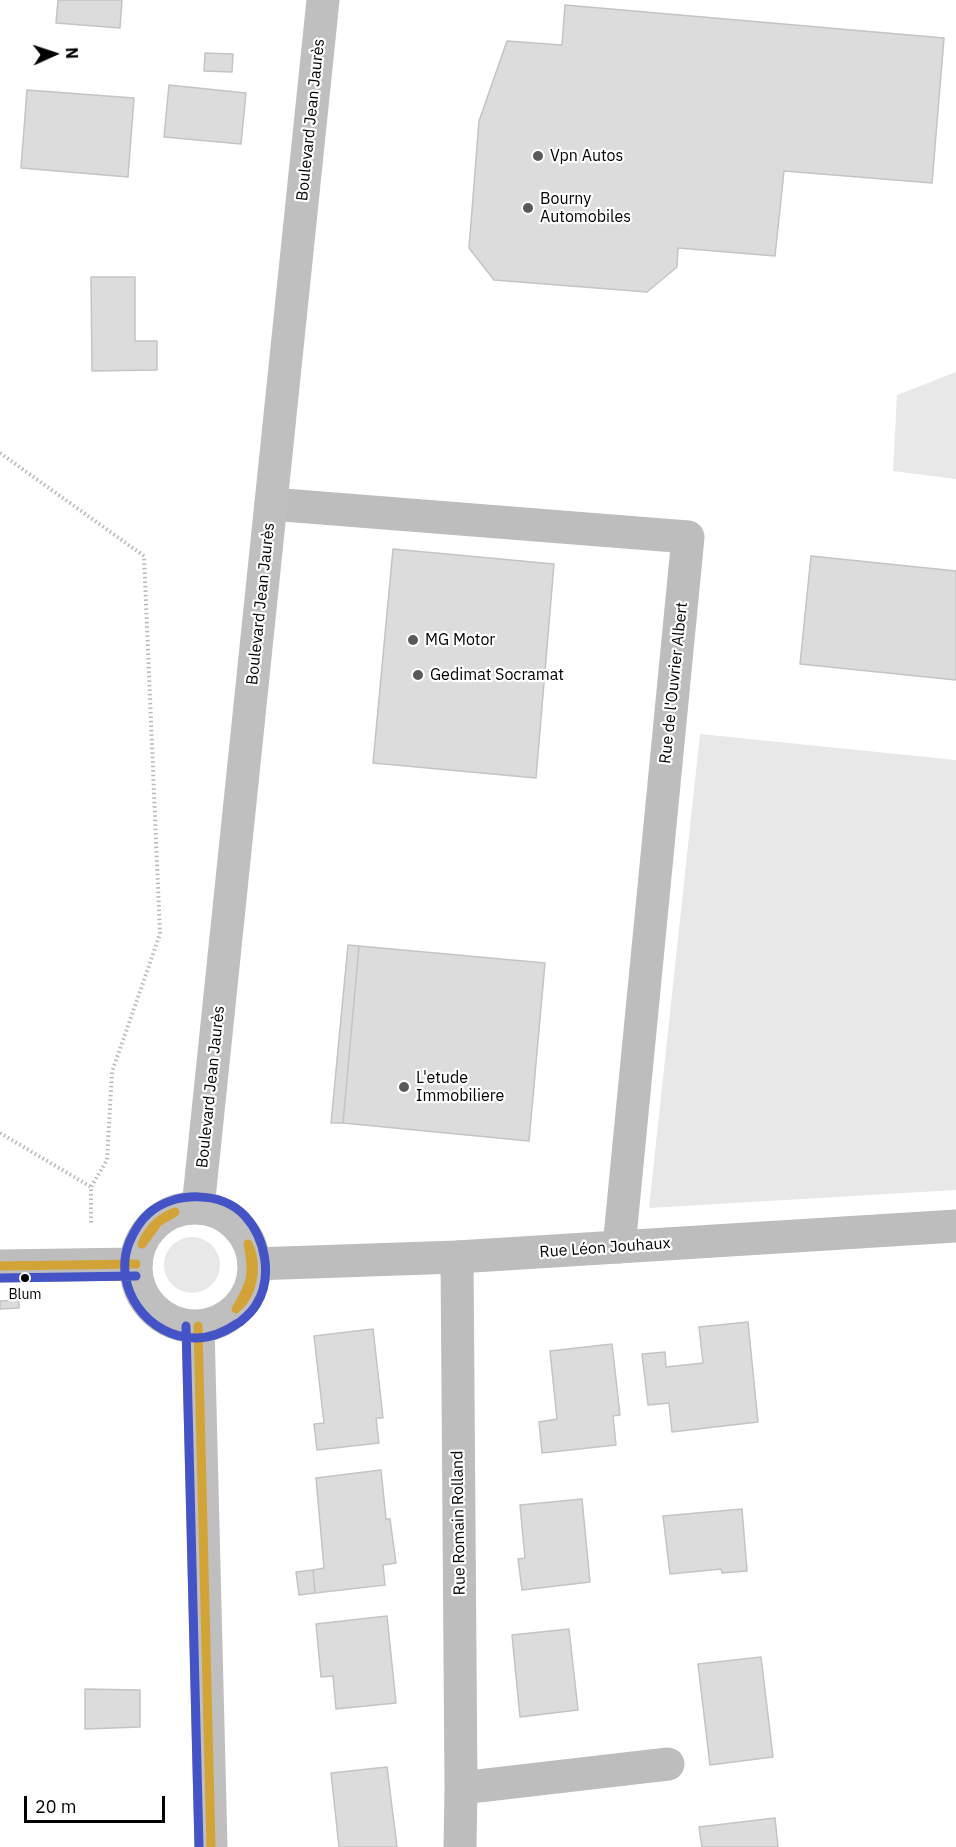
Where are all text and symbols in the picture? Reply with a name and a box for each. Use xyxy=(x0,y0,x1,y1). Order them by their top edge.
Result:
north arrow xyxy=(24,24,84,84)
street label: Boulevard Jean Jaurès xyxy=(293,38,329,202)
text: N xyxy=(62,47,82,59)
place label: Vpn Autos xyxy=(550,146,623,166)
marker: Vpn Autos xyxy=(531,149,545,163)
place label: Bourny Automobiles xyxy=(540,189,631,227)
marker: Bourny Automobiles xyxy=(521,201,535,215)
street label: Boulevard Jean Jaurès xyxy=(243,522,279,686)
street label: Rue de l'Ouvrier Albert xyxy=(656,601,692,765)
place label: MG Motor xyxy=(425,630,495,650)
marker: MG Motor xyxy=(406,633,420,647)
place label: Gedimat Socramat xyxy=(430,665,564,685)
marker: Gedimat Socramat xyxy=(411,668,425,682)
street label: Boulevard Jean Jaurès xyxy=(193,1005,229,1169)
place label: L'etude Immobiliere xyxy=(416,1068,504,1106)
marker: L'etude Immobiliere xyxy=(397,1080,411,1094)
street label: Rue Léon Jouhaux xyxy=(539,1234,671,1262)
marker: Blum xyxy=(19,1272,31,1284)
place label: Blum xyxy=(8,1287,42,1303)
street label: Rue Romain Rolland xyxy=(448,1450,470,1596)
scale bar xyxy=(27,1784,168,1822)
text: 20 m xyxy=(35,1795,77,1818)

